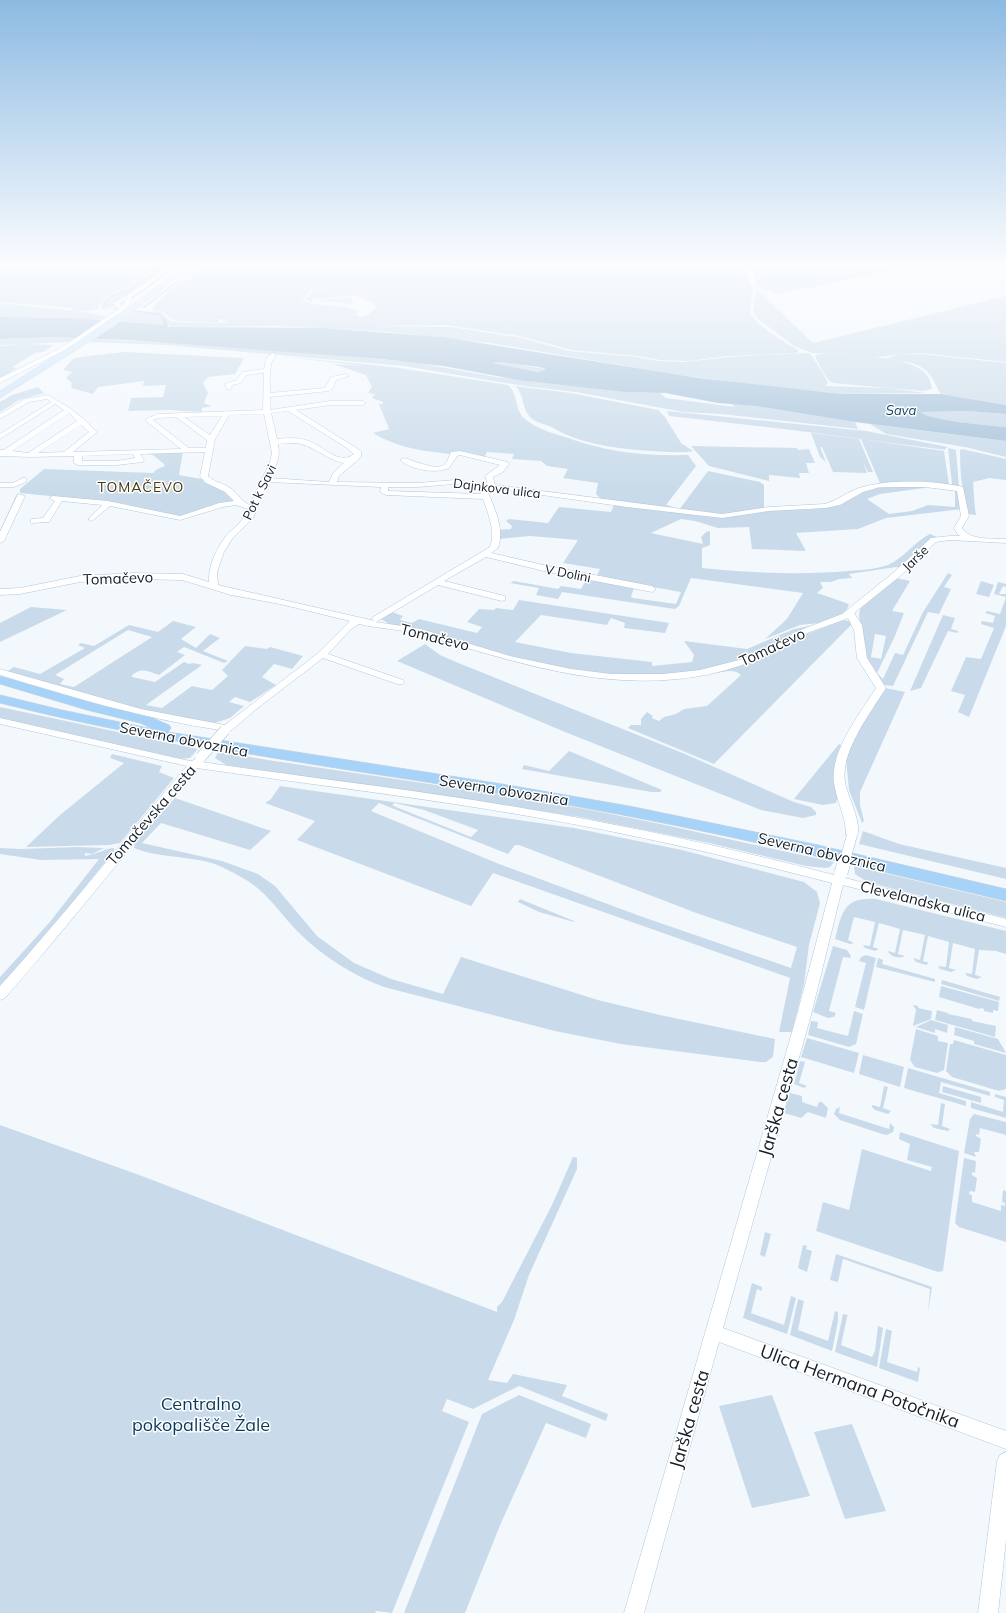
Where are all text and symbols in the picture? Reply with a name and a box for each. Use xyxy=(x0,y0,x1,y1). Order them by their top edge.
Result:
water label: Sava xyxy=(886,402,916,418)
street label: Pot k Savi xyxy=(239,462,279,522)
street label: Dajnkova ulica xyxy=(452,475,542,501)
district label: TOMAČEVO xyxy=(98,478,184,496)
street label: Jarše xyxy=(899,542,931,574)
street label: V Dolini xyxy=(544,561,592,585)
street label: Tomačevo xyxy=(82,567,154,589)
street label: Tomačevo xyxy=(399,619,471,655)
street label: Tomačevo xyxy=(736,624,808,670)
street label: Severna obvoznica xyxy=(118,717,250,761)
street label: Tomačevska cesta xyxy=(102,761,200,869)
street label: Severna obvoznica xyxy=(438,770,570,810)
street label: Severna obvoznica xyxy=(756,828,888,876)
street label: Clevelandska ulica xyxy=(858,876,988,926)
street label: Jarška cesta xyxy=(753,1055,803,1159)
street label: Ulica Hermana Potočnika xyxy=(757,1339,963,1433)
street label: Jarška cesta xyxy=(664,1367,714,1471)
park label: Centralno pokopališče Žale xyxy=(132,1392,270,1436)

